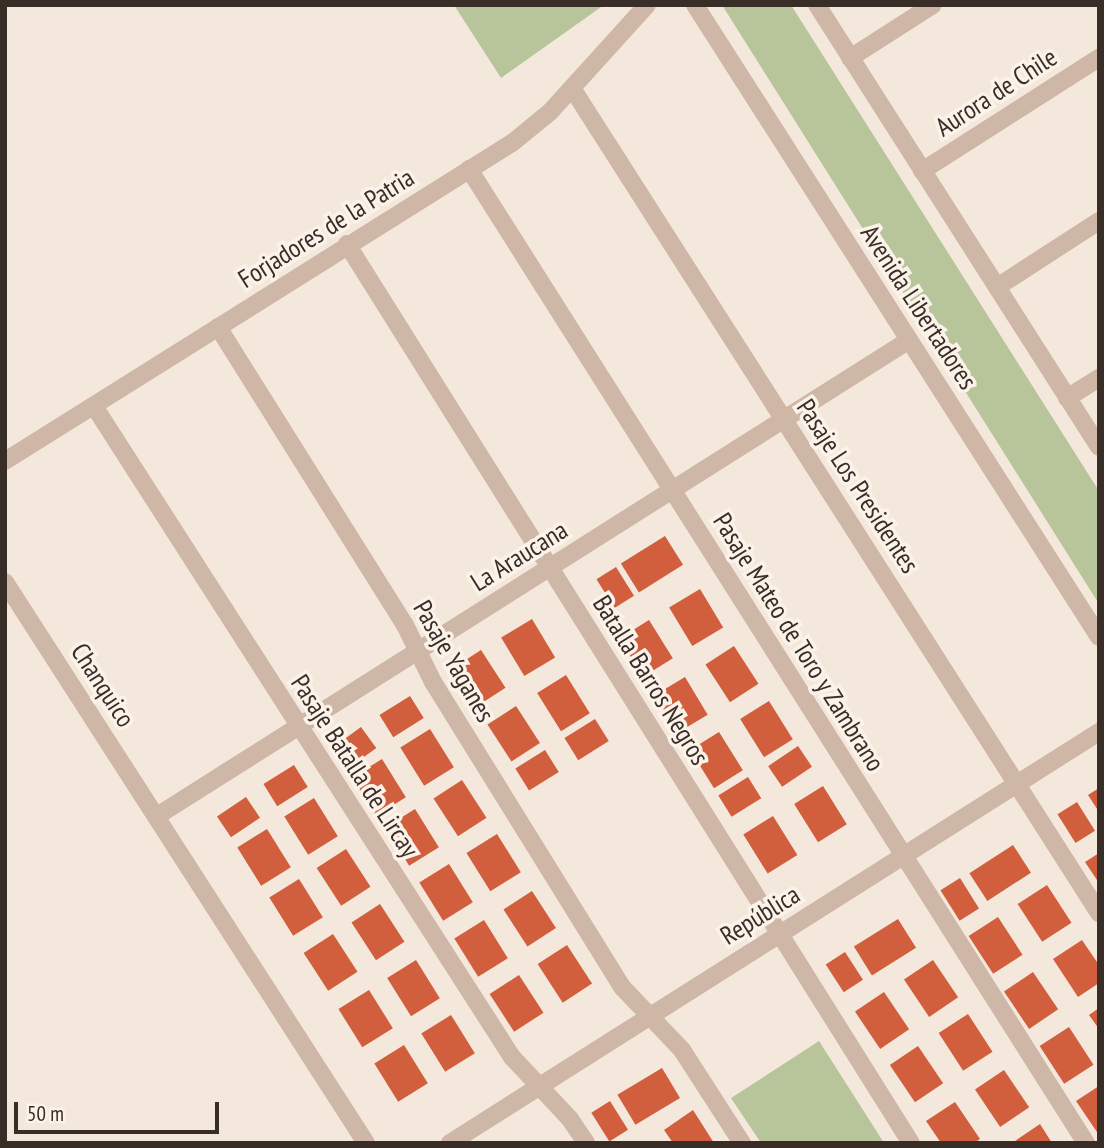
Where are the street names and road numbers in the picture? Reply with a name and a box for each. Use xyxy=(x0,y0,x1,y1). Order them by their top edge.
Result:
street label: Aurora de Chile xyxy=(930,41,1062,143)
street label: Forjadores de la Patria xyxy=(233,162,419,294)
street label: Avenida Libertadores xyxy=(854,219,984,395)
street label: Pasaje Los Presidentes xyxy=(790,393,926,579)
street label: Pasaje Mateo de Toro y Zambrano xyxy=(706,506,892,778)
street label: La Araucana xyxy=(465,514,573,598)
street label: Batalla Barros Negros xyxy=(586,590,716,770)
street label: Pasaje Yaganes xyxy=(407,594,501,728)
street label: Chanquico xyxy=(64,637,142,733)
street label: Pasaje Batalla de Lircay xyxy=(284,669,426,863)
street label: República xyxy=(715,879,805,951)

